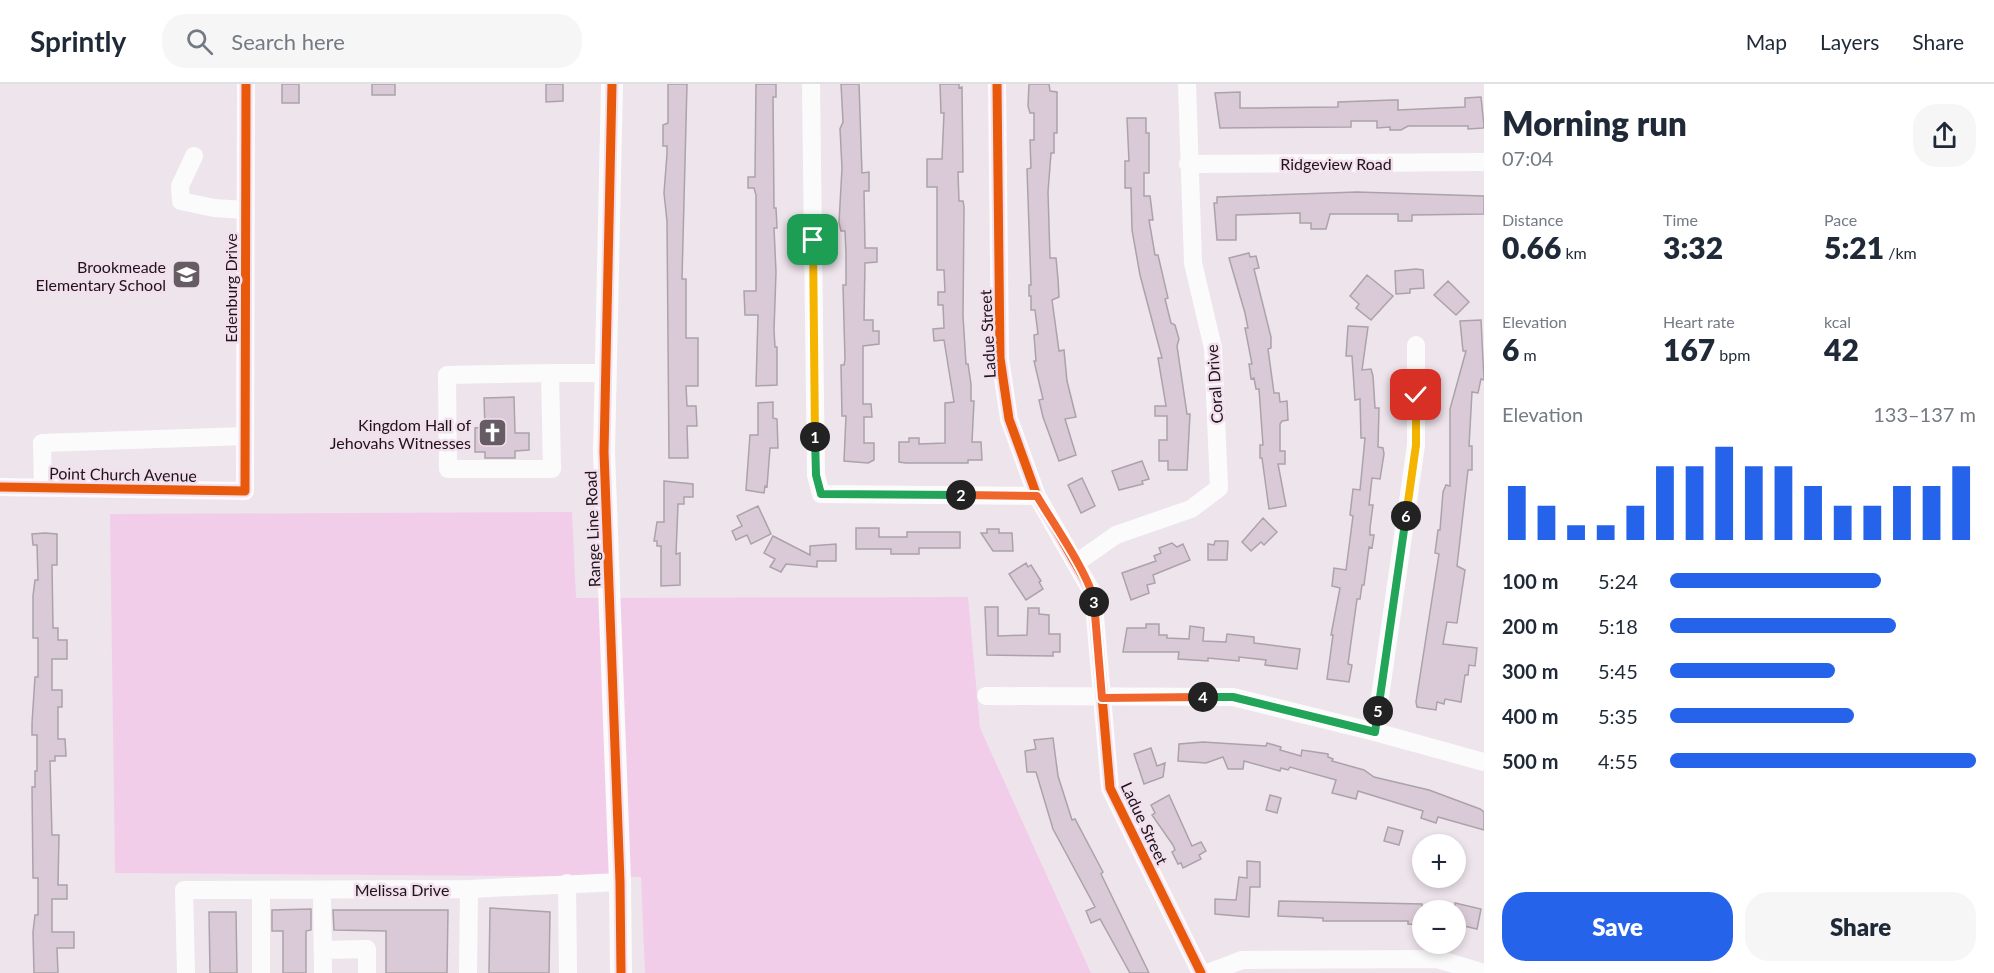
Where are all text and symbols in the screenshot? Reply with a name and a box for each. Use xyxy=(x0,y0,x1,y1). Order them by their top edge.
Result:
search box xyxy=(162,14,582,68)
text: Sprintly xyxy=(30,24,126,58)
icon: search xyxy=(183,25,216,58)
text: Search here xyxy=(231,28,345,55)
text: Map xyxy=(1746,29,1787,54)
text: Layers xyxy=(1820,29,1879,54)
text: Share xyxy=(1912,29,1964,54)
text: Morning run xyxy=(1502,103,1687,143)
button: share xyxy=(1913,104,1976,167)
text: 07:04 xyxy=(1502,146,1553,170)
street label: Ridgeview Road xyxy=(1280,154,1392,173)
text: Distance xyxy=(1502,210,1563,229)
text: Time xyxy=(1663,210,1698,229)
text: Pace xyxy=(1824,210,1857,229)
pin xyxy=(787,214,838,265)
icon: arrive xyxy=(796,223,829,256)
text: 0.66 xyxy=(1502,229,1561,265)
text: 3:32 xyxy=(1663,229,1723,265)
text: 5:21 xyxy=(1824,229,1884,265)
street label: Edenburg Drive xyxy=(221,233,240,343)
text: km xyxy=(1561,243,1587,262)
text: /km xyxy=(1884,243,1917,262)
place label: Brookmeade Elementary School xyxy=(36,257,166,294)
school or university icon: Brookmeade Elementary School xyxy=(171,259,203,291)
street label: Ladue Street xyxy=(975,289,999,379)
text: Elevation xyxy=(1502,312,1567,331)
text: Heart rate xyxy=(1663,312,1735,331)
text: kcal xyxy=(1824,312,1851,331)
text: 6 xyxy=(1502,331,1519,367)
text: 167 xyxy=(1663,331,1715,367)
text: 42 xyxy=(1824,331,1859,367)
street label: Coral Drive xyxy=(1202,344,1226,424)
text: m xyxy=(1519,345,1537,364)
text: bpm xyxy=(1715,345,1750,364)
pin xyxy=(1390,369,1441,420)
icon: check xyxy=(1399,378,1432,411)
text: Elevation xyxy=(1502,402,1583,426)
text: 133–137 m xyxy=(1873,402,1976,426)
place label: Kingdom Hall of Jehovahs Witnesses xyxy=(330,415,471,452)
church icon: Kingdom Hall of Jehovahs Witnesses xyxy=(476,417,508,449)
pin: 1 xyxy=(800,422,830,452)
text: 1 xyxy=(810,427,820,446)
street label: Point Church Avenue xyxy=(49,463,197,485)
street label: Range Line Road xyxy=(580,470,604,588)
pin: 2 xyxy=(946,480,976,510)
text: 2 xyxy=(956,485,966,504)
pin: 6 xyxy=(1391,501,1421,531)
text: 6 xyxy=(1401,506,1411,525)
text: 100 m xyxy=(1502,569,1558,593)
text: 5:24 xyxy=(1598,569,1638,593)
pin: 3 xyxy=(1079,587,1109,617)
text: 3 xyxy=(1089,592,1099,611)
text: 200 m xyxy=(1502,614,1558,638)
text: 5:18 xyxy=(1598,614,1638,638)
text: 300 m xyxy=(1502,659,1558,683)
text: 5:45 xyxy=(1598,659,1638,683)
pin: 4 xyxy=(1188,682,1218,712)
text: 4 xyxy=(1198,687,1208,706)
pin: 5 xyxy=(1363,696,1393,726)
text: 5 xyxy=(1373,701,1383,720)
text: 400 m xyxy=(1502,704,1558,728)
text: 5:35 xyxy=(1598,704,1638,728)
text: 500 m xyxy=(1502,749,1558,773)
text: 4:55 xyxy=(1598,749,1638,773)
street label: Ladue Street xyxy=(1118,779,1172,867)
map controls xyxy=(1412,834,1466,954)
button: + xyxy=(1412,834,1466,888)
street label: Melissa Drive xyxy=(355,880,449,899)
button: Save xyxy=(1502,892,1733,961)
button: Share xyxy=(1745,892,1976,961)
button: − xyxy=(1412,900,1466,954)

